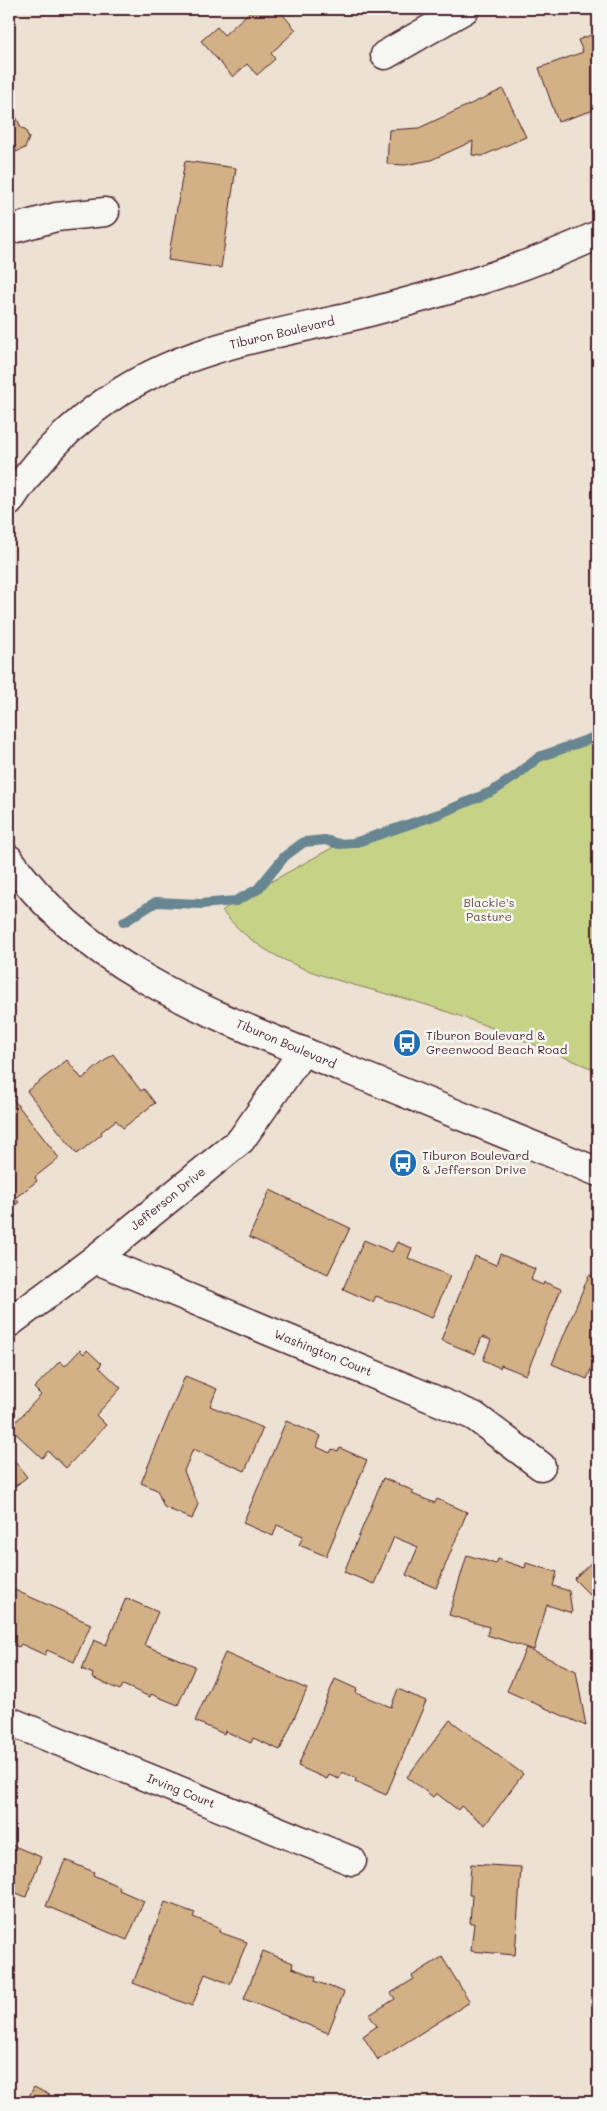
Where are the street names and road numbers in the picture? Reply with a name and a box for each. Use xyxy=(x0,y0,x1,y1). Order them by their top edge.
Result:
street label: Tiburon Boulevard xyxy=(228,312,336,352)
street label: Tiburon Boulevard xyxy=(234,1015,339,1072)
street label: Jefferson Drive xyxy=(127,1163,208,1233)
street label: Washington Court xyxy=(272,1325,375,1379)
street label: Irving Court xyxy=(145,1769,218,1811)

